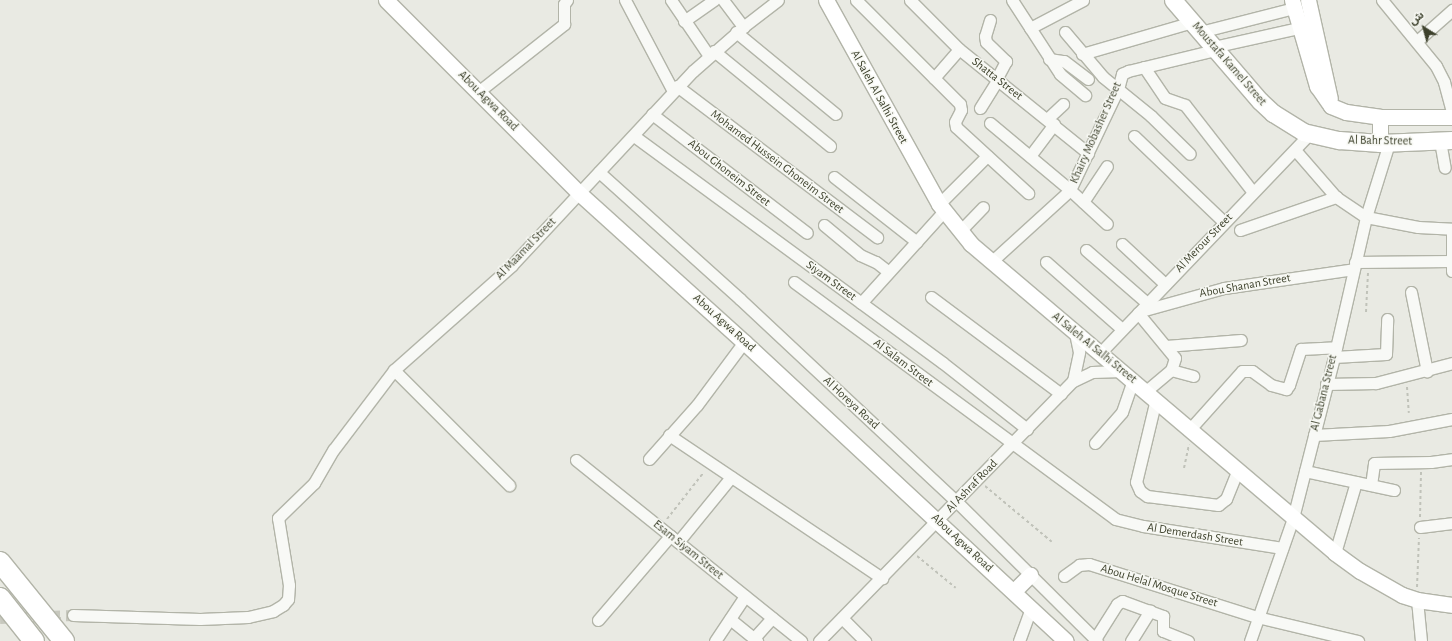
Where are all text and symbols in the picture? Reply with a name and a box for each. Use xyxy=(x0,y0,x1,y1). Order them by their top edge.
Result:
north arrow xyxy=(1404,8,1444,48)
text: ش xyxy=(1407,9,1426,27)
street label: Moustafa Kamel Street xyxy=(1189,19,1269,109)
street label: Al Saleh Al Salhi Street xyxy=(847,48,911,146)
street label: Shatta Street xyxy=(969,55,1025,103)
street label: Abou Agwa Road xyxy=(455,68,521,134)
street label: Khairy Mobasher Street xyxy=(1067,80,1125,186)
street label: Mohamed Hussein Ghoneim Street xyxy=(707,107,847,217)
street label: Al Bahr Street xyxy=(1348,133,1412,149)
street label: Abou Ghoneim Street xyxy=(685,136,773,210)
street label: Al Merour Street xyxy=(1172,210,1236,276)
street label: Al Maamal Street xyxy=(493,215,559,283)
street label: Siyam Street xyxy=(803,258,859,304)
street label: Abou Shanan Street xyxy=(1198,271,1292,301)
street label: Abou Agwa Road xyxy=(690,291,758,355)
street label: Al Saleh Al Salhi Street xyxy=(1049,309,1139,387)
street label: Al Salam Street xyxy=(870,336,936,390)
street label: Al Gabana Street xyxy=(1308,353,1340,433)
street label: Al Horeya Road xyxy=(820,373,882,433)
street label: Al Ashraf Road xyxy=(943,457,1001,515)
street label: Abou Agwa Road xyxy=(928,511,996,575)
street label: Esam Siyam Street xyxy=(650,517,726,583)
street label: Al Demerdash Street xyxy=(1146,520,1244,550)
street label: Abou Helal Mosque Street xyxy=(1099,561,1219,611)

